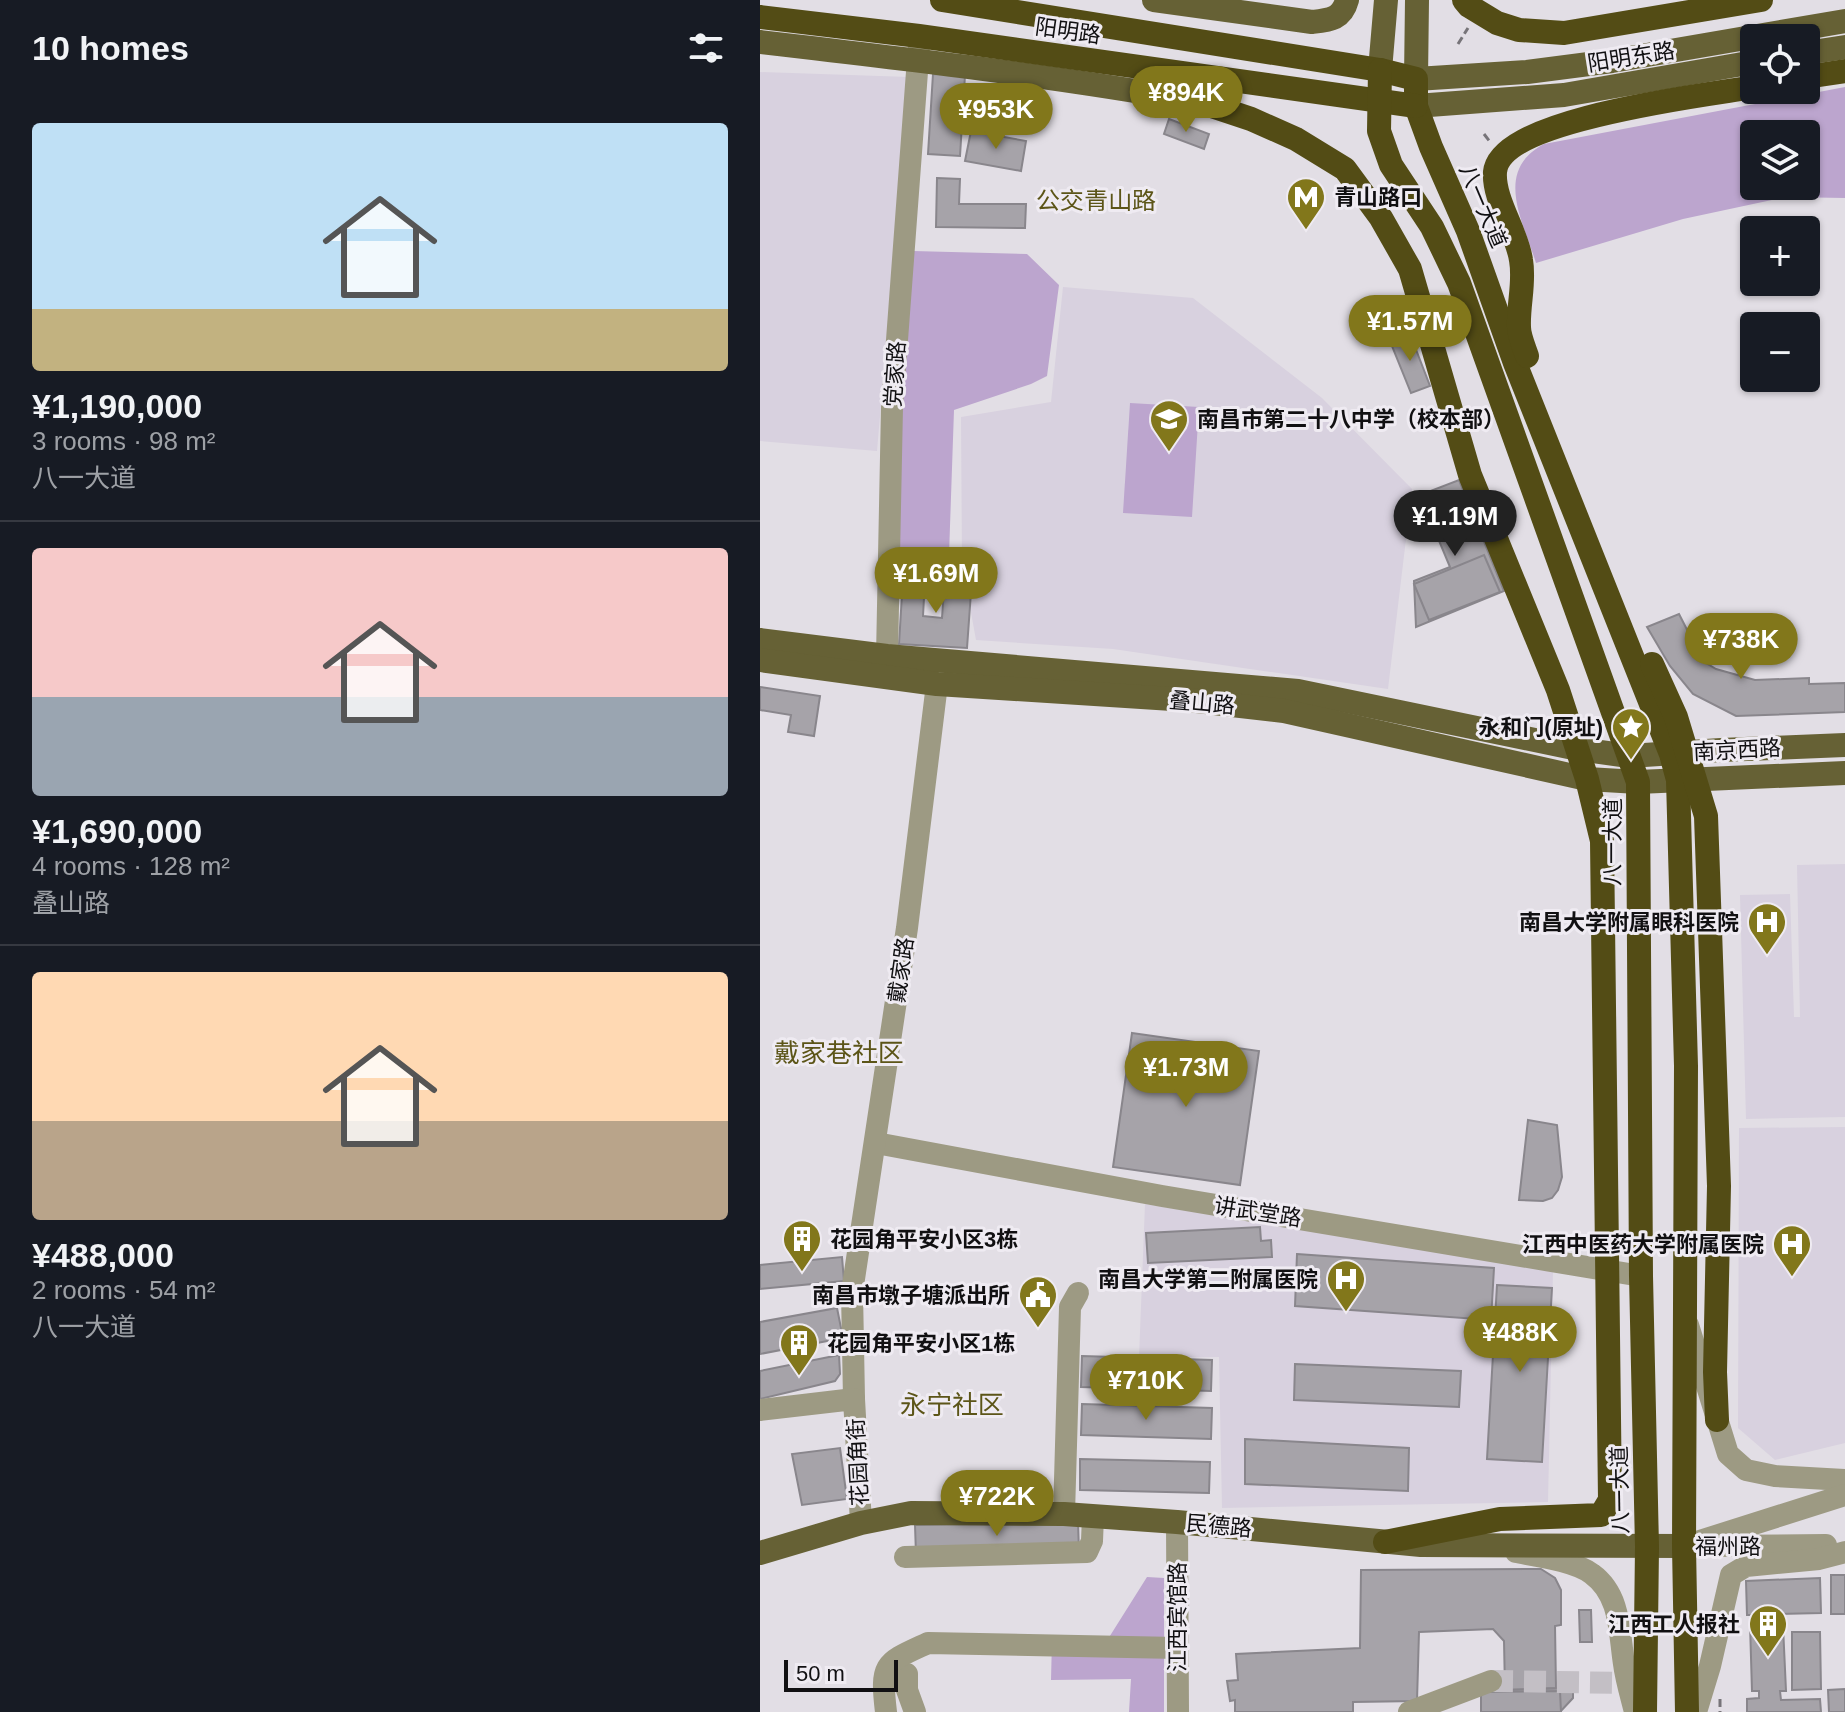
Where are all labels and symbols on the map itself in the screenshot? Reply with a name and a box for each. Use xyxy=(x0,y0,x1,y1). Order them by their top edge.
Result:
street label: 阳明路 xyxy=(1034,14,1102,48)
street label: 阳明东路 xyxy=(1586,38,1676,76)
pin: ¥894K xyxy=(1130,66,1242,134)
pin: ¥953K xyxy=(940,83,1052,151)
street label: 八一大道 xyxy=(1454,161,1512,251)
metro station icon: 青山路口 xyxy=(1285,176,1327,231)
place label: 青山路口 xyxy=(1334,185,1422,210)
district label: 公交青山路 xyxy=(1036,187,1156,214)
pin: ¥1.57M xyxy=(1345,295,1475,363)
street label: 党家路 xyxy=(880,340,910,408)
school or university icon: 南昌市第二十八中学（校本部） xyxy=(1148,398,1190,453)
place label: 南昌市第二十八中学（校本部） xyxy=(1197,407,1505,432)
pin: ¥1.19M xyxy=(1390,490,1520,558)
pin: ¥1.69M xyxy=(871,547,1001,615)
pin: ¥738K xyxy=(1685,613,1797,681)
street label: 叠山路 xyxy=(1168,688,1236,718)
place icon: 永和门(原址) xyxy=(1610,706,1652,761)
place label: 永和门(原址) xyxy=(1478,715,1603,740)
street label: 南京西路 xyxy=(1692,735,1782,765)
street label: 八一大道 xyxy=(1600,798,1625,886)
hospital icon: 南昌大学附属眼科医院 xyxy=(1746,901,1788,956)
place label: 南昌大学附属眼科医院 xyxy=(1519,910,1739,935)
street label: 戴家路 xyxy=(884,936,918,1004)
district label: 戴家巷社区 xyxy=(774,1038,904,1068)
pin: ¥1.73M xyxy=(1121,1041,1251,1109)
street label: 讲武堂路 xyxy=(1213,1193,1303,1231)
building icon: 花园角平安小区3栋 xyxy=(781,1218,823,1273)
hospital icon: 江西中医药大学附属医院 xyxy=(1771,1223,1813,1278)
place label: 花园角平安小区3栋 xyxy=(830,1227,1018,1252)
place label: 江西中医药大学附属医院 xyxy=(1522,1232,1764,1257)
hospital icon: 南昌大学第二附属医院 xyxy=(1325,1258,1367,1313)
place label: 南昌大学第二附属医院 xyxy=(1098,1267,1318,1292)
public building icon: 南昌市墩子塘派出所 xyxy=(1017,1274,1059,1329)
place label: 南昌市墩子塘派出所 xyxy=(812,1283,1010,1308)
pin: ¥488K xyxy=(1464,1306,1576,1374)
building icon: 花园角平安小区1栋 xyxy=(778,1322,820,1377)
place label: 花园角平安小区1栋 xyxy=(827,1331,1015,1356)
pin: ¥710K xyxy=(1090,1354,1202,1422)
district label: 永宁社区 xyxy=(900,1390,1004,1420)
street label: 花园角街 xyxy=(843,1417,873,1507)
street label: 八一大道 xyxy=(1607,1446,1633,1534)
pin: ¥722K xyxy=(941,1470,1053,1538)
street label: 民德路 xyxy=(1185,1511,1253,1541)
street label: 福州路 xyxy=(1695,1534,1761,1559)
street label: 江西宾馆路 xyxy=(1165,1562,1190,1672)
building icon: 江西工人报社 xyxy=(1747,1603,1789,1658)
place label: 江西工人报社 xyxy=(1608,1612,1740,1637)
scale bar xyxy=(784,1656,898,1692)

